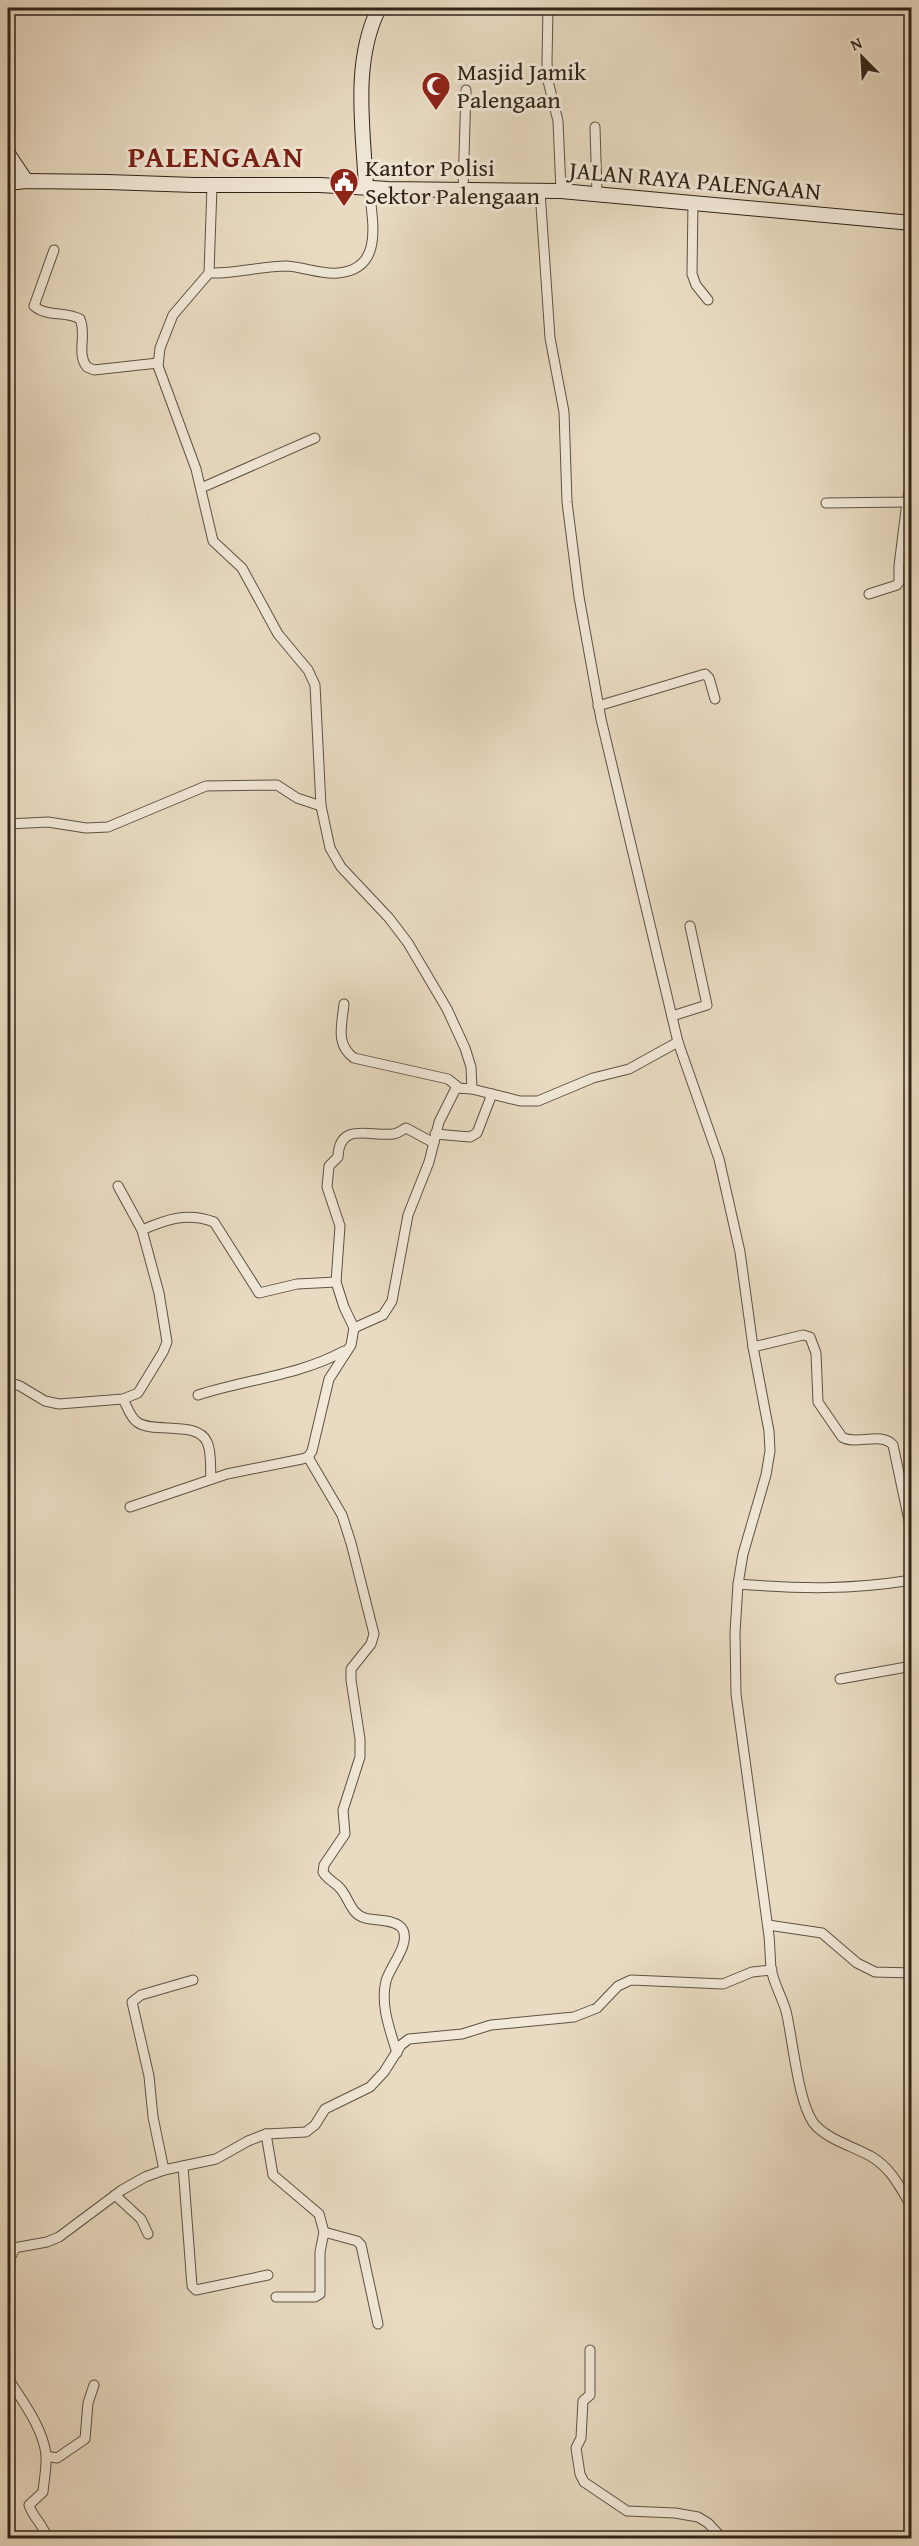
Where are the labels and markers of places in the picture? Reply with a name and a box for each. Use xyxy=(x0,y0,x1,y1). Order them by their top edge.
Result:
place label: Masjid Jamik Palengaan xyxy=(457,54,587,117)
mosque icon: Masjid Jamik Palengaan xyxy=(420,70,452,112)
place label: Kantor Polisi Sektor Palengaan xyxy=(365,150,540,213)
public building icon: Kantor Polisi Sektor Palengaan xyxy=(328,166,360,208)

